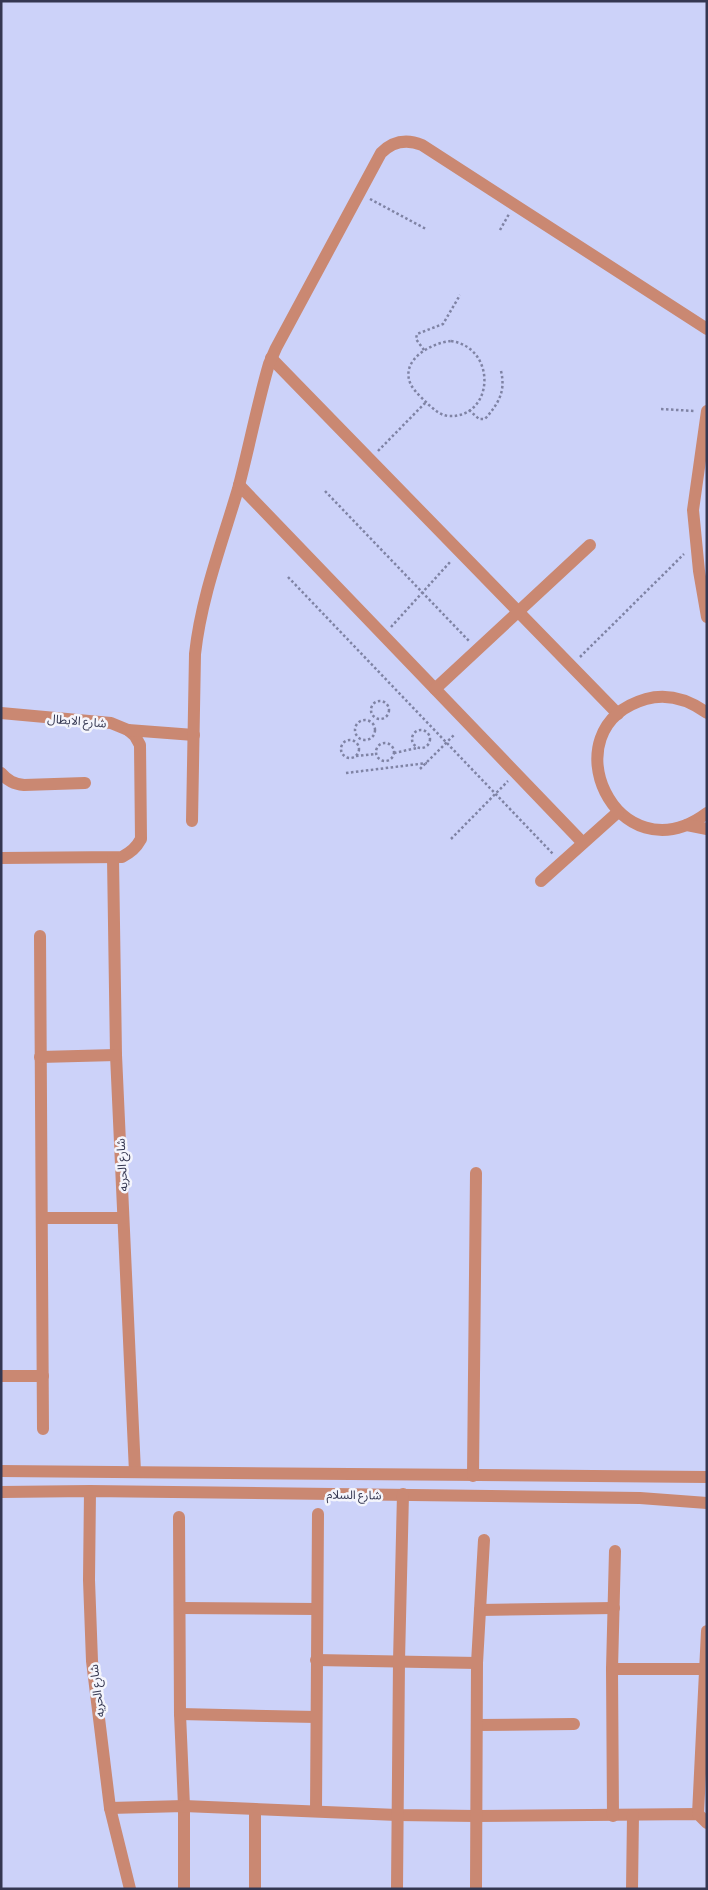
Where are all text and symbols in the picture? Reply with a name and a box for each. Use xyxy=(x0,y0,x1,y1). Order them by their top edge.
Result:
street label: شارع الابطال xyxy=(47,708,107,733)
street label: شارع الحريه xyxy=(111,1138,132,1192)
street label: شارع السلام xyxy=(326,1485,382,1504)
street label: شارع الحريه xyxy=(84,1663,109,1719)

